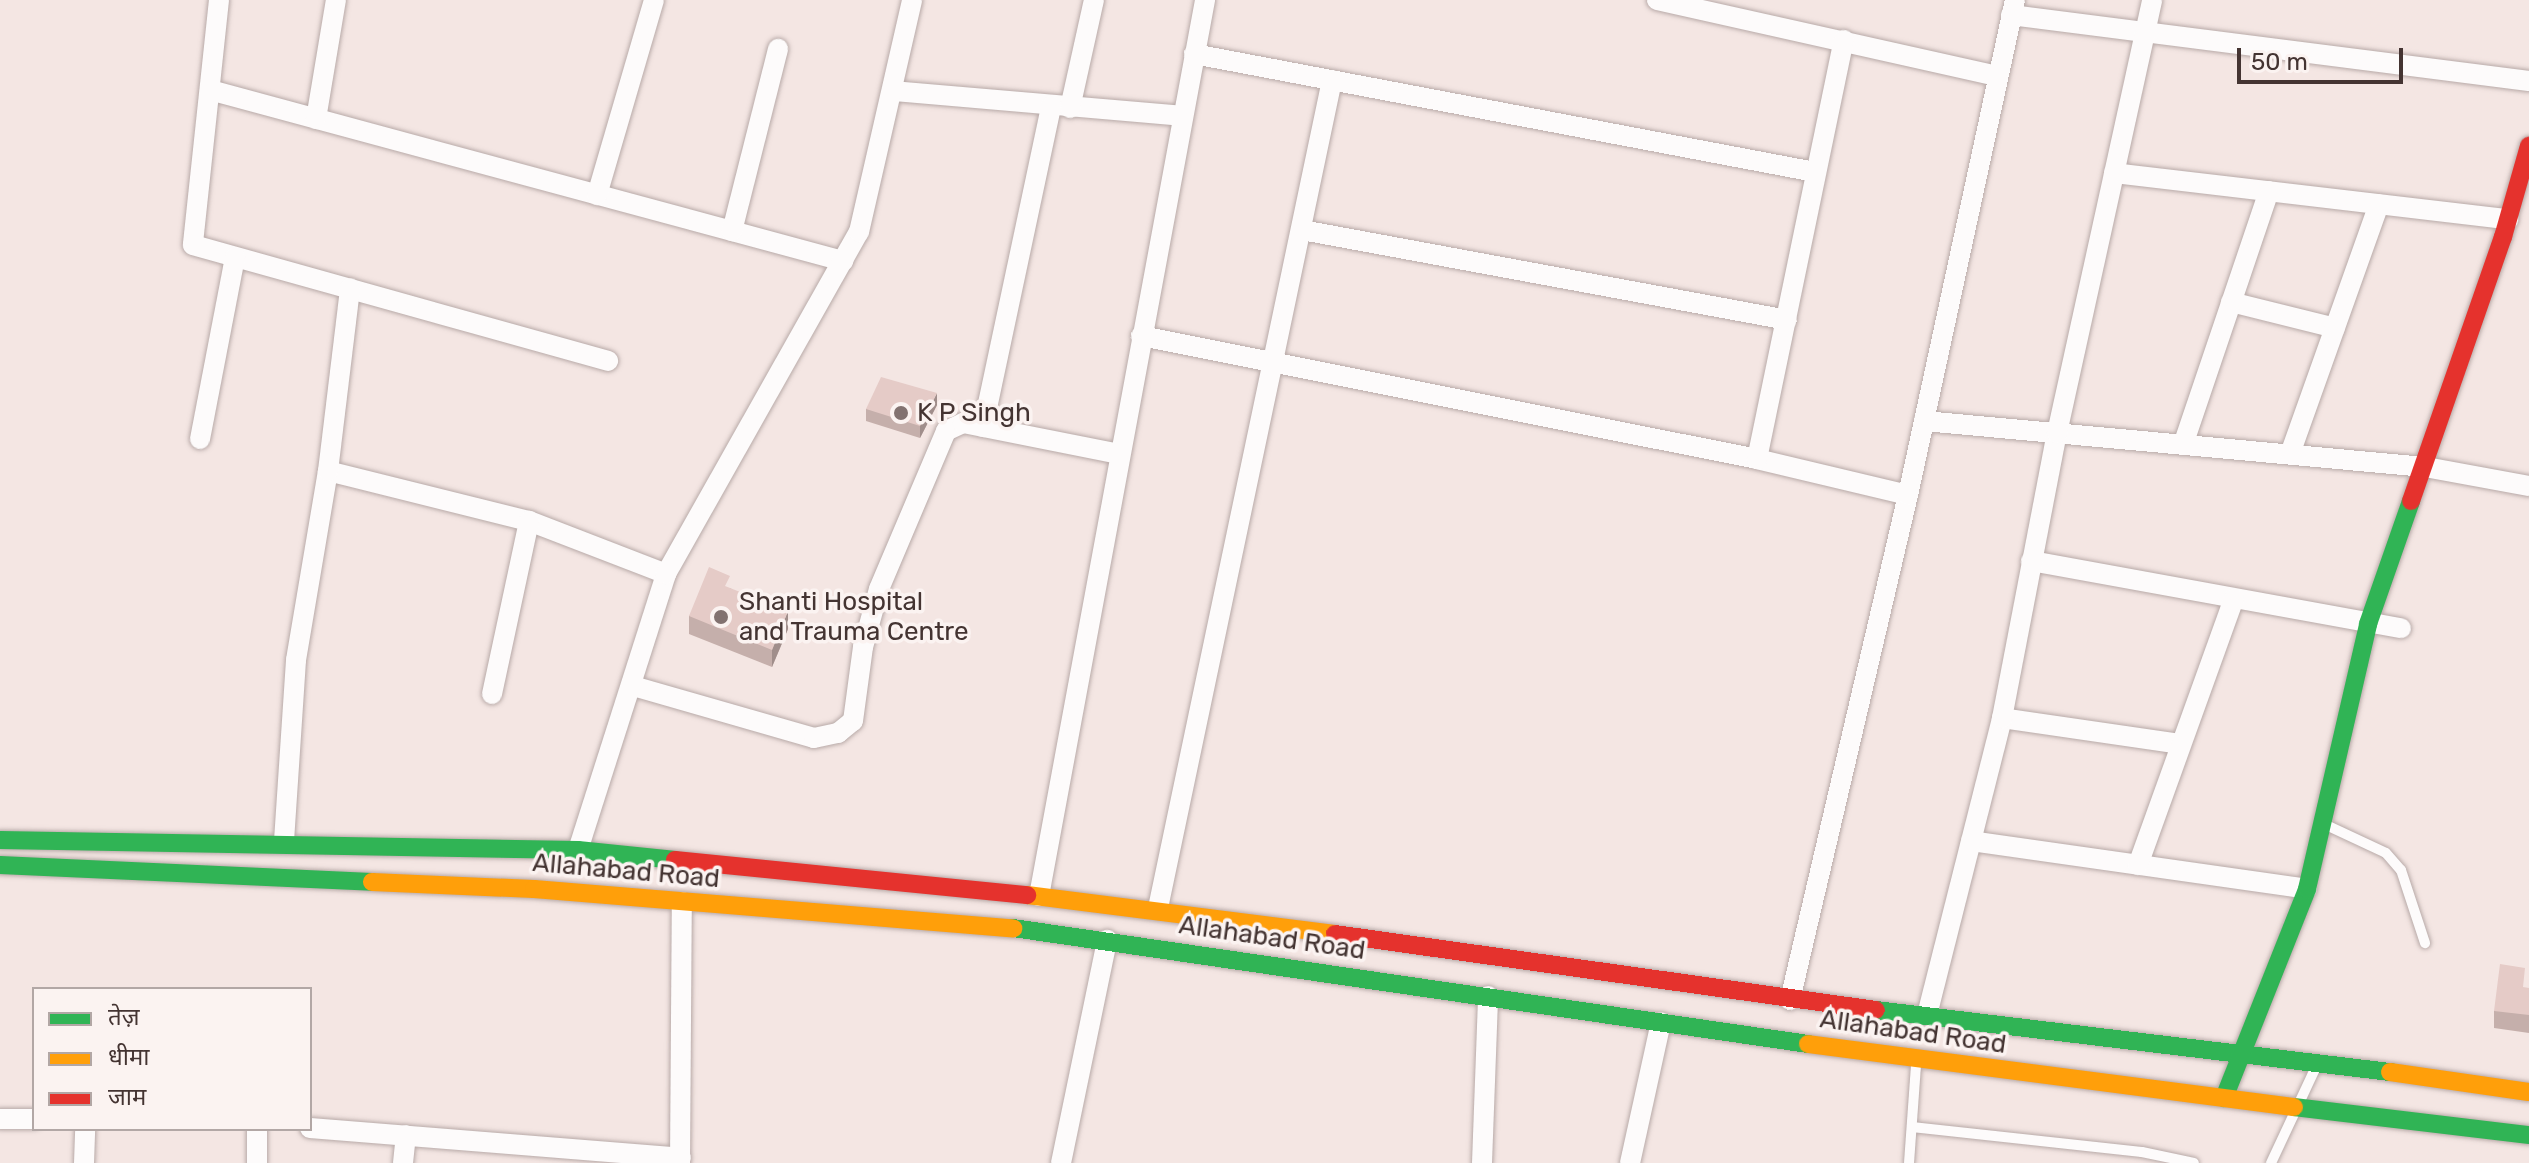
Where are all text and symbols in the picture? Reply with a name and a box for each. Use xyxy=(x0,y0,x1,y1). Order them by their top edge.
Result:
scale bar xyxy=(2241,32,2407,82)
text: 50 m xyxy=(2251,48,2308,76)
place label: K P Singh xyxy=(917,397,1032,429)
marker: K P Singh xyxy=(892,404,910,422)
place label: Shanti Hospital and Trauma Centre xyxy=(739,586,969,648)
marker: Shanti Hospital and Trauma Centre xyxy=(710,606,732,628)
street label: Allahabad Road xyxy=(531,847,721,895)
street label: Allahabad Road xyxy=(1177,909,1367,967)
legend xyxy=(32,987,312,1131)
text: तेज़ xyxy=(108,1003,140,1031)
street label: Allahabad Road xyxy=(1818,1003,2008,1061)
text: धीमा xyxy=(108,1043,150,1071)
text: जाम xyxy=(108,1083,146,1111)

